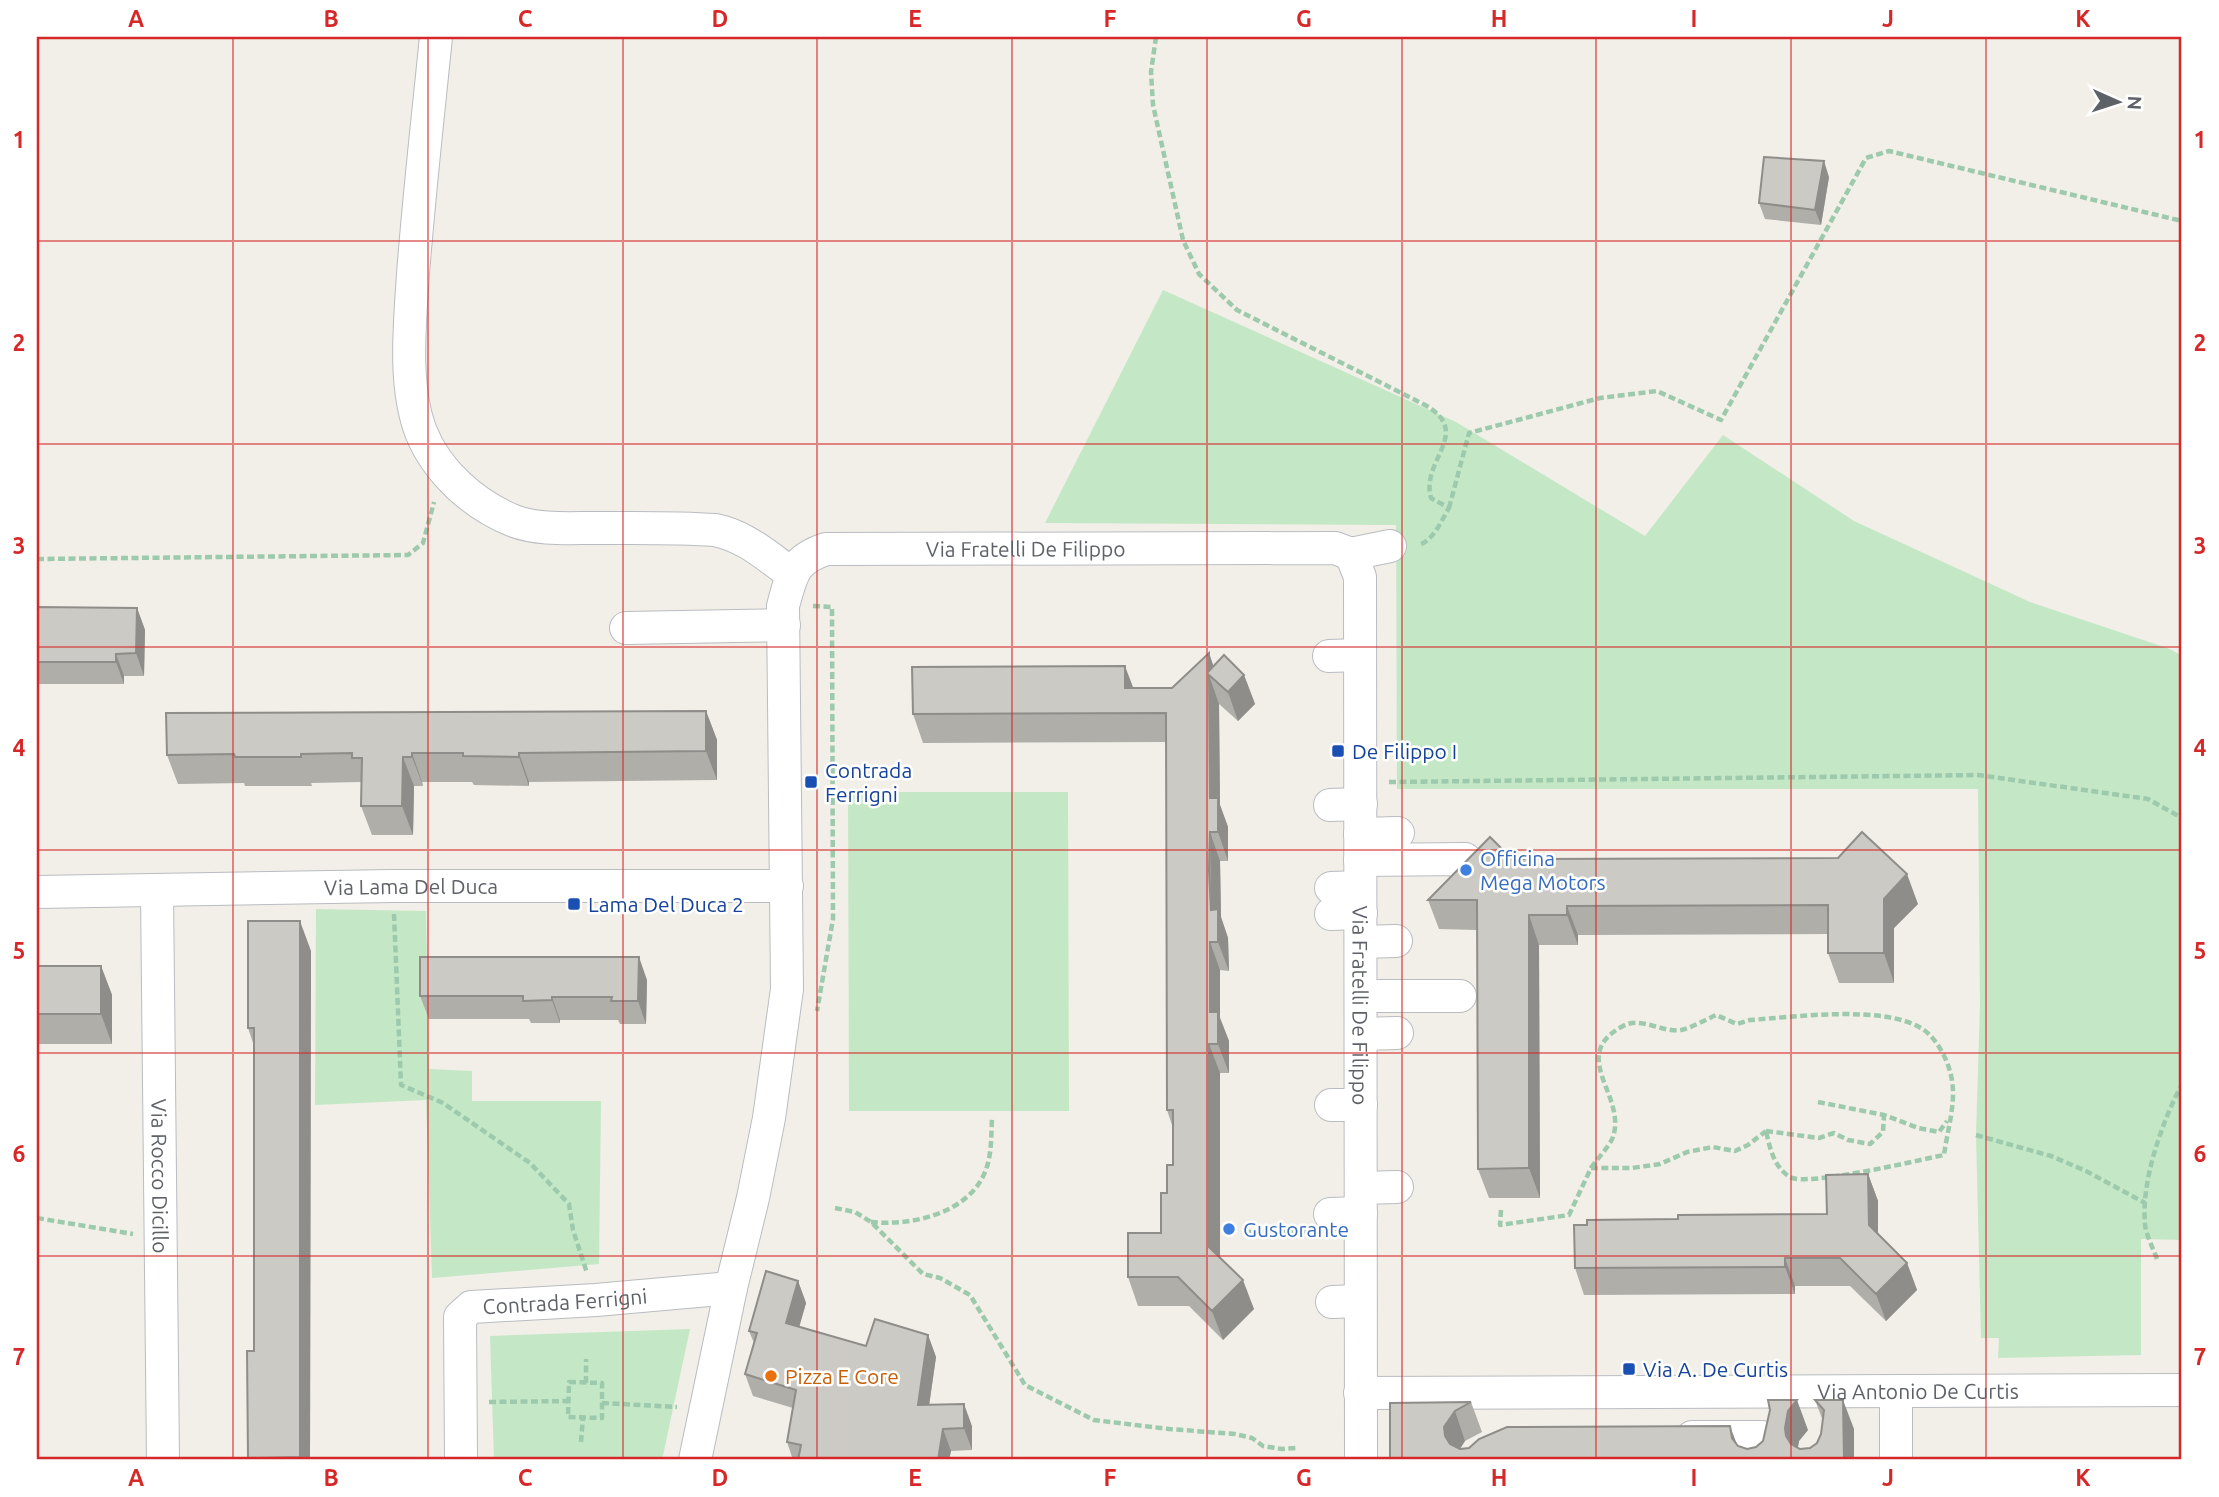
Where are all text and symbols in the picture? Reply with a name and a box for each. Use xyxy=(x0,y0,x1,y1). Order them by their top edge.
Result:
text: A xyxy=(128,6,144,31)
text: B xyxy=(323,6,339,31)
text: C xyxy=(518,6,533,31)
text: D xyxy=(712,6,728,31)
text: E xyxy=(908,6,922,31)
text: F xyxy=(1104,6,1117,31)
text: G xyxy=(1296,6,1312,31)
text: H xyxy=(1491,6,1507,31)
text: I xyxy=(1691,6,1697,31)
text: J xyxy=(1882,6,1894,31)
text: K xyxy=(2075,6,2091,31)
north arrow xyxy=(2082,66,2152,136)
text: N xyxy=(2124,95,2146,111)
text: 1 xyxy=(13,127,25,152)
text: 1 xyxy=(2194,127,2206,152)
text: 2 xyxy=(13,330,25,355)
text: 2 xyxy=(2194,330,2206,355)
text: 3 xyxy=(13,533,25,558)
text: 3 xyxy=(2194,533,2206,558)
street label: Via Fratelli De Filippo xyxy=(926,536,1126,561)
text: 4 xyxy=(13,735,26,760)
text: 4 xyxy=(2194,735,2207,760)
place label: De Filippo I xyxy=(1352,739,1457,763)
marker: De Filippo I xyxy=(1330,743,1346,759)
place label: Contrada Ferrigni xyxy=(825,758,912,806)
marker: Contrada Ferrigni xyxy=(803,774,819,790)
place label: Officina Mega Motors xyxy=(1480,846,1606,894)
marker: Officina Mega Motors xyxy=(1458,862,1474,878)
street label: Via Lama Del Duca xyxy=(324,874,498,899)
place label: Lama Del Duca 2 xyxy=(588,892,744,916)
marker: Lama Del Duca 2 xyxy=(566,896,582,912)
street label: Via Fratelli De Filippo xyxy=(1348,905,1373,1105)
text: 5 xyxy=(13,938,25,963)
text: 5 xyxy=(2194,938,2206,963)
street label: Via Rocco Dicillo xyxy=(147,1098,173,1253)
text: 6 xyxy=(13,1141,26,1166)
text: 6 xyxy=(2194,1141,2207,1166)
place label: Gustorante xyxy=(1243,1217,1349,1241)
marker: Gustorante xyxy=(1221,1221,1237,1237)
street label: Contrada Ferrigni xyxy=(482,1283,648,1318)
text: 7 xyxy=(13,1344,25,1369)
text: 7 xyxy=(2194,1344,2206,1369)
place label: Via A. De Curtis xyxy=(1643,1357,1788,1381)
marker: Via A. De Curtis xyxy=(1621,1361,1637,1377)
place label: Pizza E Core xyxy=(785,1364,899,1388)
marker: Pizza E Core xyxy=(763,1368,779,1384)
street label: Via Antonio De Curtis xyxy=(1817,1379,2019,1403)
text: A xyxy=(128,1465,144,1490)
text: B xyxy=(323,1465,339,1490)
text: C xyxy=(518,1465,533,1490)
text: D xyxy=(712,1465,728,1490)
text: E xyxy=(908,1465,922,1490)
text: F xyxy=(1104,1465,1117,1490)
text: G xyxy=(1296,1465,1312,1490)
text: H xyxy=(1491,1465,1507,1490)
text: I xyxy=(1691,1465,1697,1490)
text: J xyxy=(1882,1465,1894,1490)
text: K xyxy=(2075,1465,2091,1490)

